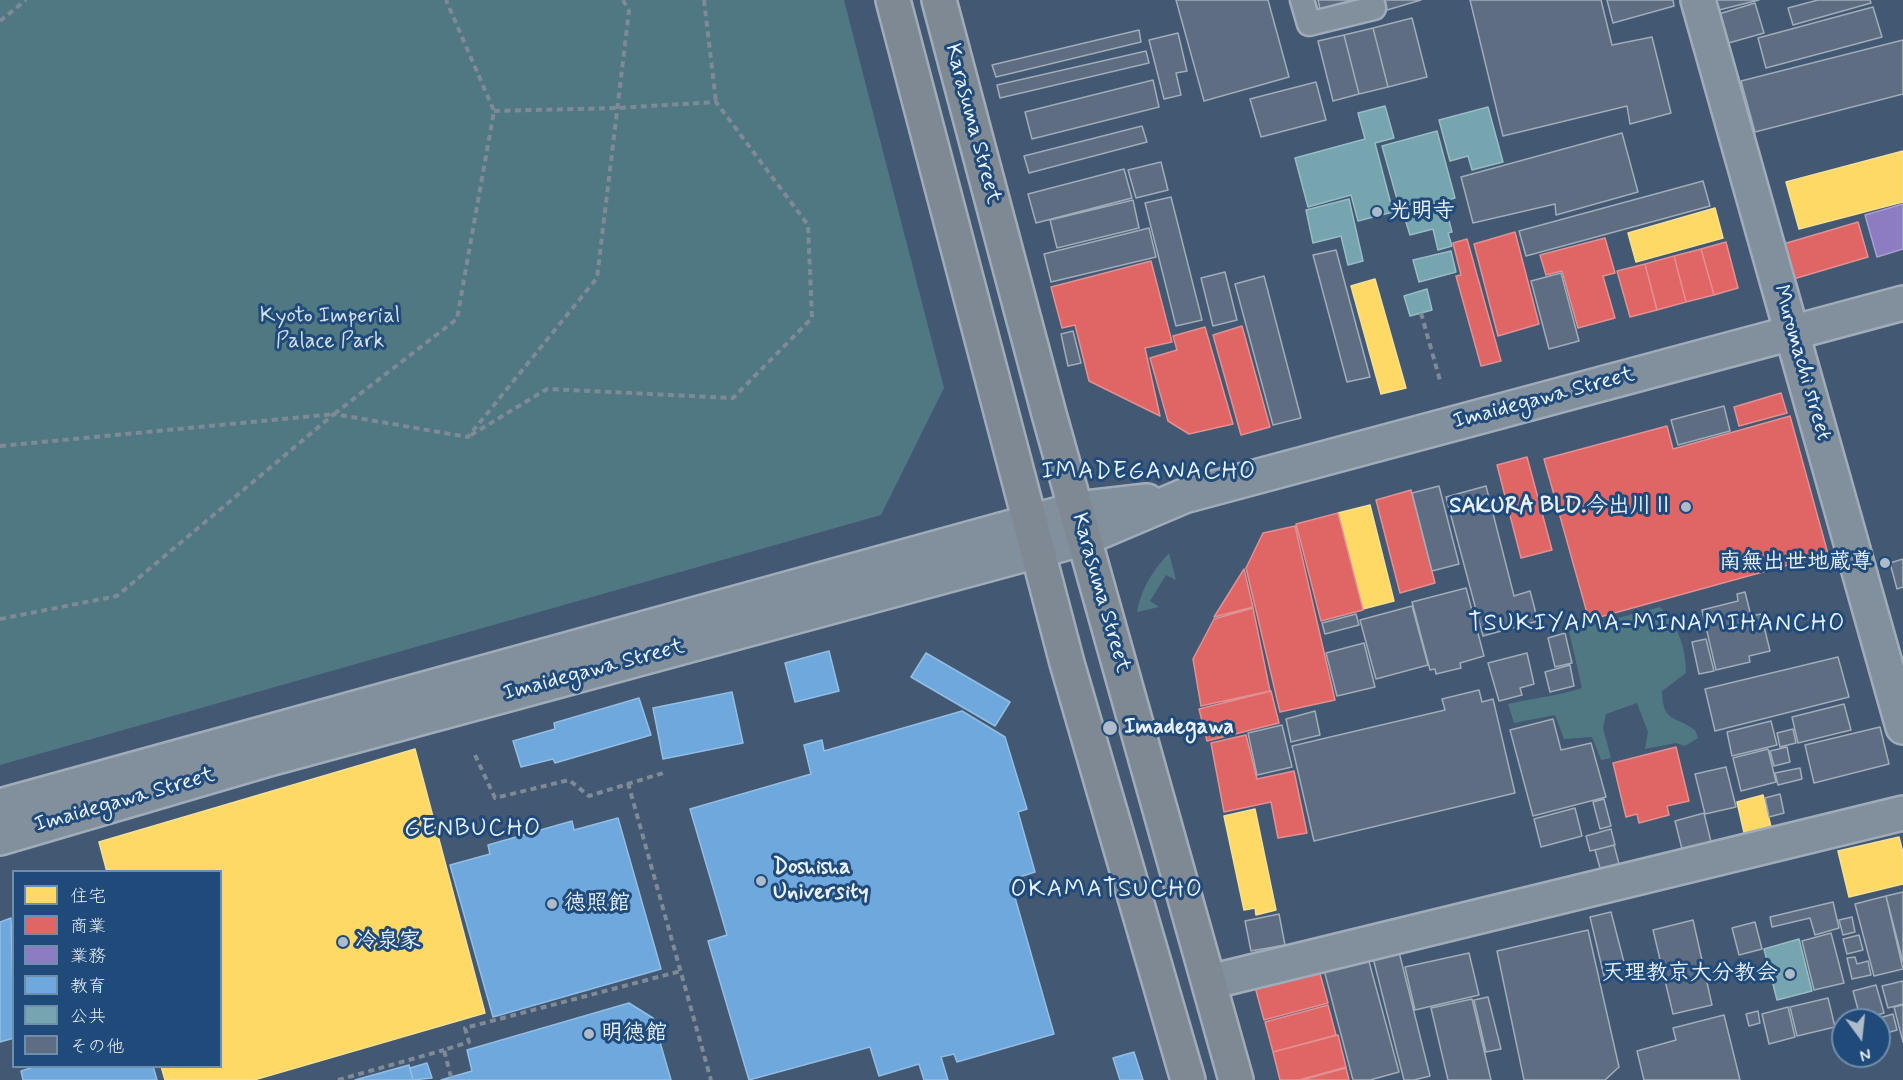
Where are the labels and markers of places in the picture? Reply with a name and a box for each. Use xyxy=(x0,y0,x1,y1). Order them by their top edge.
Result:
place label: 光明寺 xyxy=(1389,199,1455,225)
marker: 光明寺 xyxy=(1370,205,1384,219)
place label: SAKURA BLD.今出川Ⅱ xyxy=(1449,494,1674,520)
marker: SAKURA BLD.今出川Ⅱ xyxy=(1679,500,1693,514)
place label: 南無出世地蔵尊 xyxy=(1719,550,1873,576)
marker: 南無出世地蔵尊 xyxy=(1878,556,1892,570)
place label: Imadegawa xyxy=(1124,715,1234,741)
marker: Imadegawa xyxy=(1101,719,1119,737)
place label: Doshisha University xyxy=(773,855,869,906)
marker: Doshisha University xyxy=(754,874,768,888)
place label: 徳照館 xyxy=(564,891,630,917)
marker: 徳照館 xyxy=(545,897,559,911)
place label: 冷泉家 xyxy=(355,929,421,955)
marker: 冷泉家 xyxy=(336,935,350,949)
place label: 天理教京大分教会 xyxy=(1602,961,1778,987)
marker: 天理教京大分教会 xyxy=(1783,967,1797,981)
place label: 明徳館 xyxy=(601,1021,667,1047)
marker: 明徳館 xyxy=(582,1027,596,1041)

